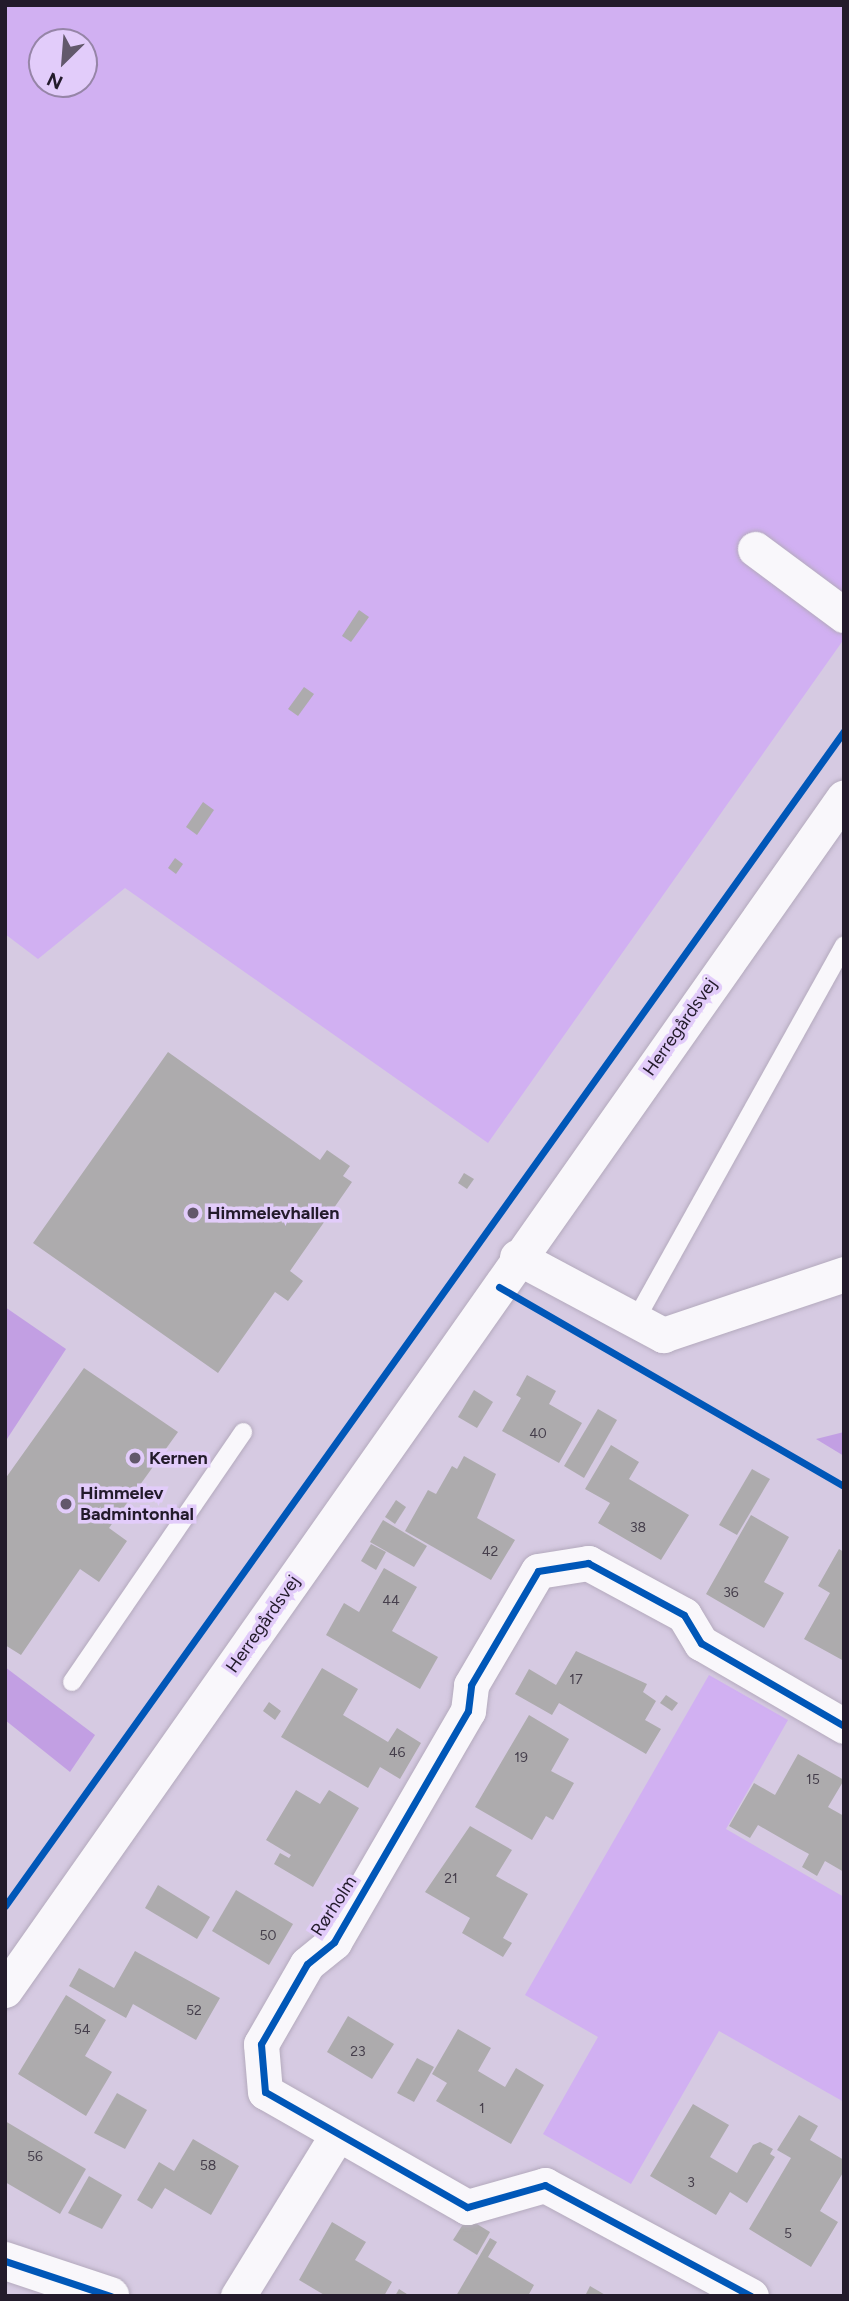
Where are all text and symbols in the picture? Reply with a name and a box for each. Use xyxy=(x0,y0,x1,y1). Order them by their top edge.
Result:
north arrow xyxy=(28,28,98,98)
text: N xyxy=(43,67,66,94)
street label: Herregårdsvej xyxy=(638,974,722,1080)
place label: Himmelevhallen xyxy=(207,1202,339,1224)
marker: Himmelevhallen xyxy=(185,1205,201,1221)
house number: 40 xyxy=(529,1426,547,1442)
place label: Kernen xyxy=(149,1447,208,1469)
marker: Kernen xyxy=(127,1450,143,1466)
place label: Himmelev Badmintonhal xyxy=(80,1483,194,1526)
marker: Himmelev Badmintonhal xyxy=(58,1496,74,1512)
house number: 38 xyxy=(630,1520,646,1536)
house number: 42 xyxy=(482,1544,498,1560)
street label: Herregårdsvej xyxy=(221,1571,305,1677)
house number: 36 xyxy=(723,1585,739,1601)
house number: 44 xyxy=(382,1593,400,1609)
house number: 17 xyxy=(569,1672,583,1688)
house number: 46 xyxy=(389,1745,405,1761)
house number: 19 xyxy=(514,1750,528,1766)
house number: 15 xyxy=(806,1772,820,1788)
house number: 21 xyxy=(444,1871,458,1887)
street label: Rørholm xyxy=(307,1872,361,1940)
house number: 50 xyxy=(259,1928,277,1944)
house number: 52 xyxy=(186,2003,202,2019)
house number: 54 xyxy=(74,2022,90,2038)
house number: 23 xyxy=(350,2044,366,2060)
house number: 1 xyxy=(479,2101,485,2117)
house number: 56 xyxy=(27,2149,43,2165)
house number: 58 xyxy=(200,2158,216,2174)
house number: 3 xyxy=(687,2175,695,2191)
house number: 5 xyxy=(784,2226,792,2242)

